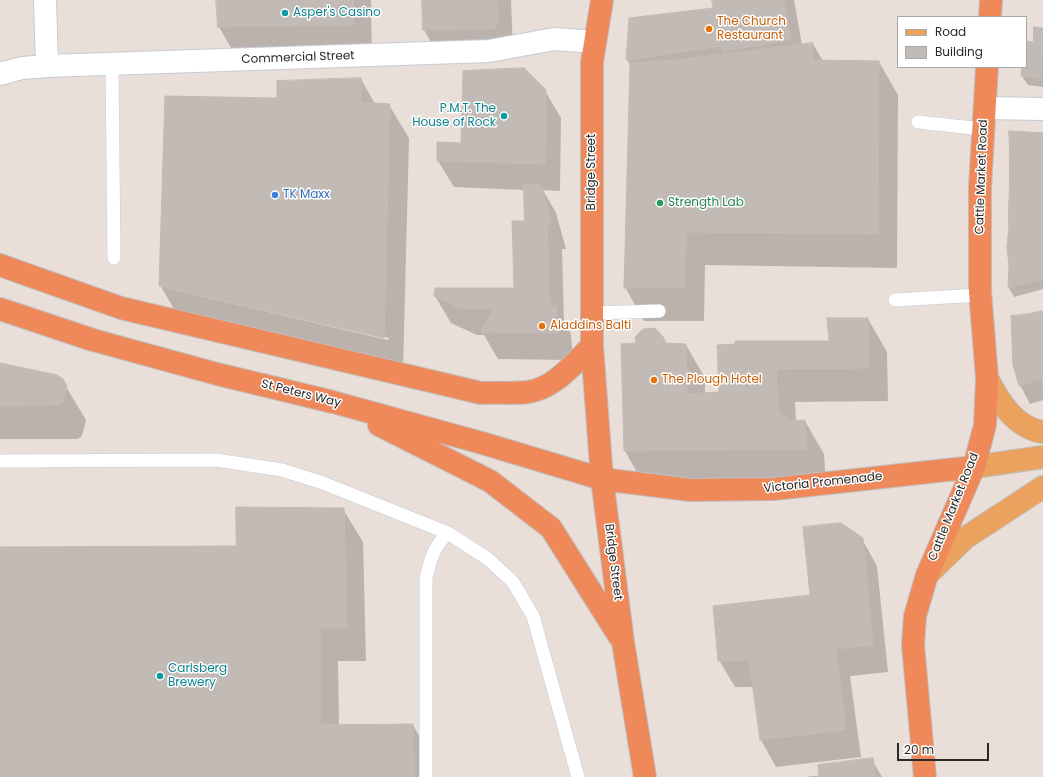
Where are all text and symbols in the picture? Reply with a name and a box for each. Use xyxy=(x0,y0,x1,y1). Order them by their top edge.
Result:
place label: Asper's Casino xyxy=(293,6,381,20)
marker: Asper's Casino xyxy=(280,8,290,18)
place label: The Church Restaurant xyxy=(717,15,786,43)
legend xyxy=(897,16,1027,68)
text: Road xyxy=(935,23,966,40)
marker: The Church Restaurant xyxy=(704,24,714,34)
text: Building xyxy=(935,43,983,60)
street label: Commercial Street xyxy=(241,49,355,67)
place label: P.M.T. The House of Rock xyxy=(412,102,496,130)
marker: P.M.T. The House of Rock xyxy=(499,111,509,121)
street label: Cattle Market Road xyxy=(973,119,991,235)
street label: Bridge Street xyxy=(585,134,599,210)
place label: TK Maxx xyxy=(283,188,330,202)
marker: TK Maxx xyxy=(270,190,280,200)
place label: Strength Lab xyxy=(668,196,744,210)
marker: Strength Lab xyxy=(655,198,665,208)
place label: Aladdins Balti xyxy=(550,319,631,333)
marker: Aladdins Balti xyxy=(537,321,547,331)
place label: The Plough Hotel xyxy=(662,373,762,387)
marker: The Plough Hotel xyxy=(649,375,659,385)
street label: St Peters Way xyxy=(260,377,342,411)
street label: Cattle Market Road xyxy=(926,451,982,563)
street label: Victoria Promenade xyxy=(763,470,883,496)
street label: Bridge Street xyxy=(601,523,625,601)
place label: Carlsberg Brewery xyxy=(168,662,227,690)
marker: Carlsberg Brewery xyxy=(155,671,165,681)
scale bar xyxy=(899,735,991,761)
text: 20 m xyxy=(904,741,934,758)

